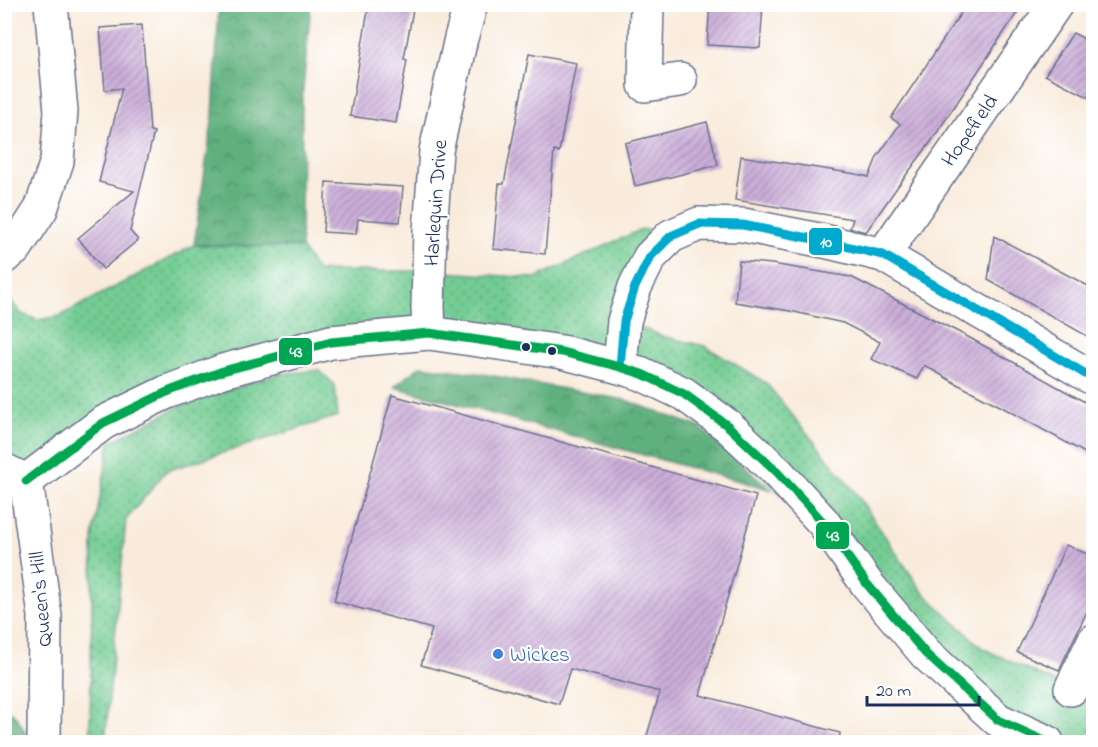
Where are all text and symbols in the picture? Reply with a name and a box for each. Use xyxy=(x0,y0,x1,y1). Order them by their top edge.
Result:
street label: Hopefield xyxy=(935,89,1007,173)
street label: Harlequin Drive xyxy=(418,138,456,267)
line badge: 10 xyxy=(808,227,843,256)
text: 10 xyxy=(820,231,832,255)
line badge: 43 xyxy=(278,337,313,366)
text: 43 xyxy=(288,341,303,365)
unlabelled marker xyxy=(520,341,532,353)
unlabelled marker xyxy=(546,345,558,357)
line badge: 43 xyxy=(815,521,850,550)
text: 43 xyxy=(825,525,840,549)
street label: Queen's Hill xyxy=(23,550,61,648)
place label: Wickes xyxy=(510,641,570,671)
marker: Wickes xyxy=(491,647,505,661)
scale bar xyxy=(867,669,980,707)
text: 20 m xyxy=(876,679,911,705)

